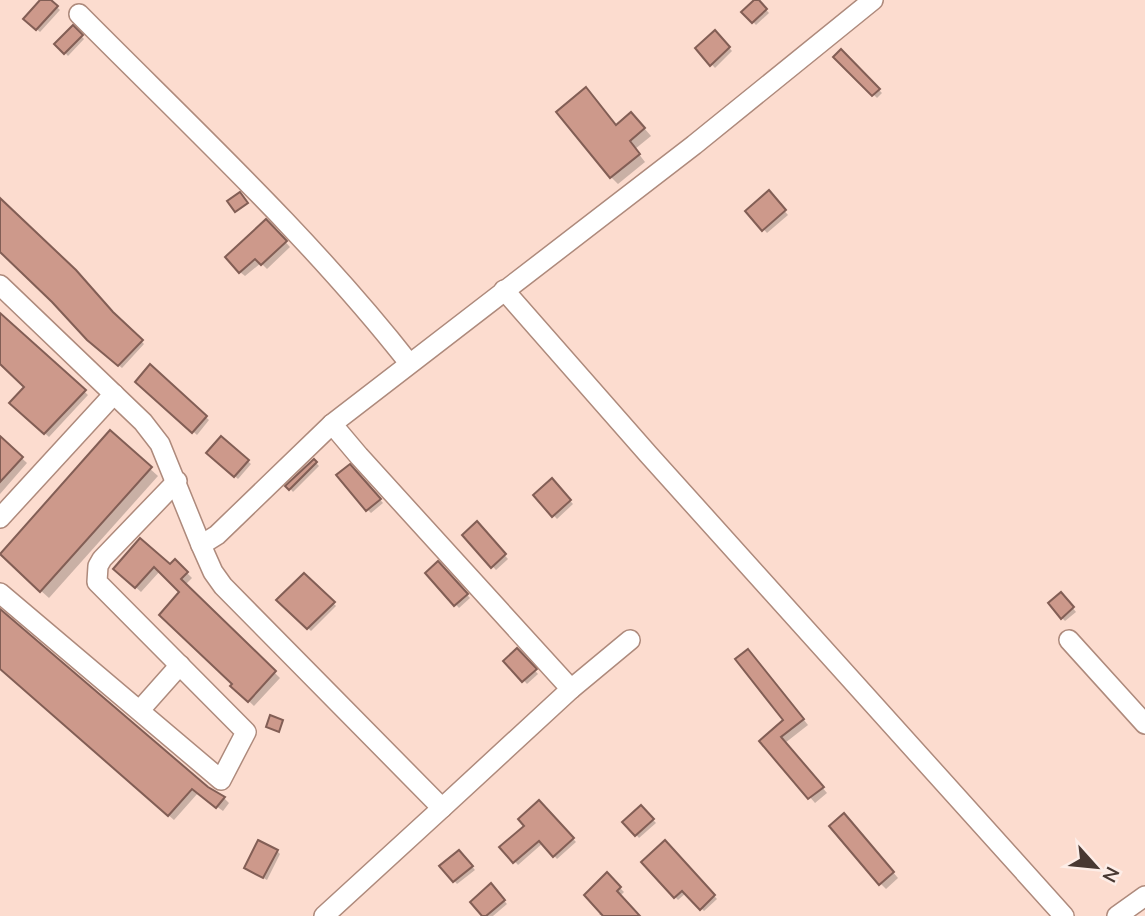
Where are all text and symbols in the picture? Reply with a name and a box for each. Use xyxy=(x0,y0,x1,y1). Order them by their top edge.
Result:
north arrow xyxy=(1061,832,1131,902)
text: N xyxy=(1095,862,1125,887)

